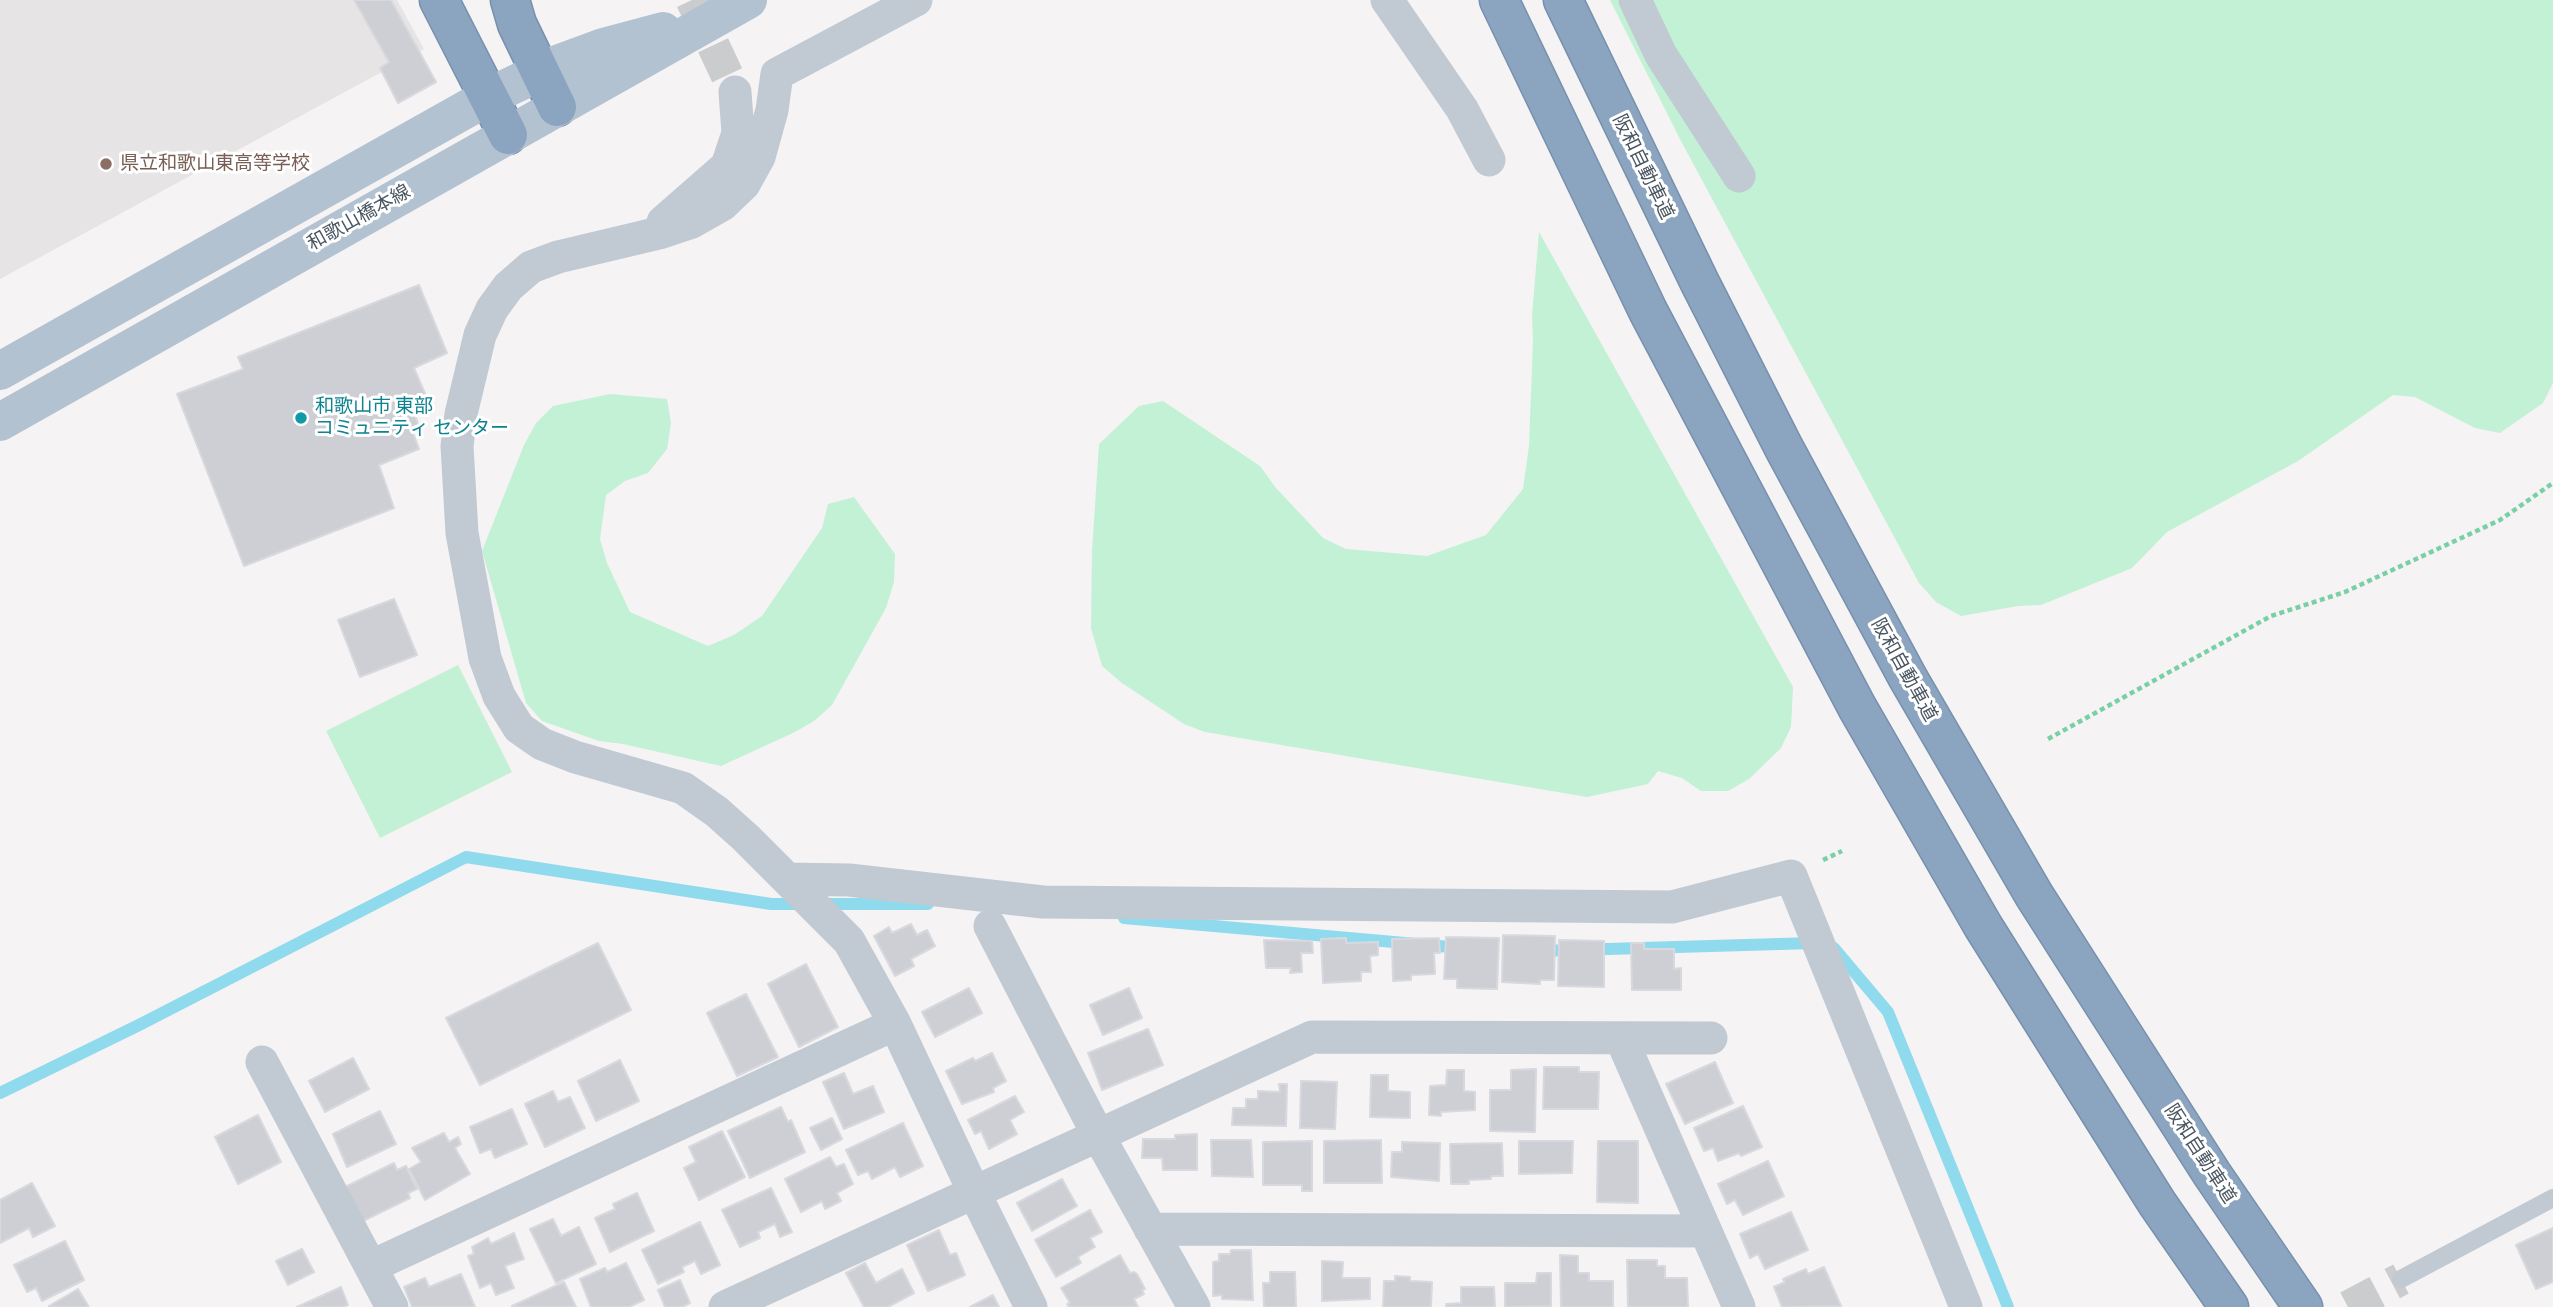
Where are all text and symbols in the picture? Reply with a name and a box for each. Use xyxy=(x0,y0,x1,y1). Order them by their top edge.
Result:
street label: 阪和自動車道 xyxy=(1608,111,1678,223)
place label: 県立和歌山東高等学校 xyxy=(120,153,310,175)
marker: 県立和歌山東高等学校 xyxy=(98,156,114,172)
street label: 和歌山橋本線 xyxy=(304,180,414,256)
place label: 和歌山市 東部 コミュニティ センター xyxy=(315,396,509,440)
marker: 和歌山市 東部 コミュニティ センター xyxy=(293,410,309,426)
street label: 阪和自動車道 xyxy=(1866,615,1942,725)
street label: 阪和自動車道 xyxy=(2159,1100,2241,1208)

